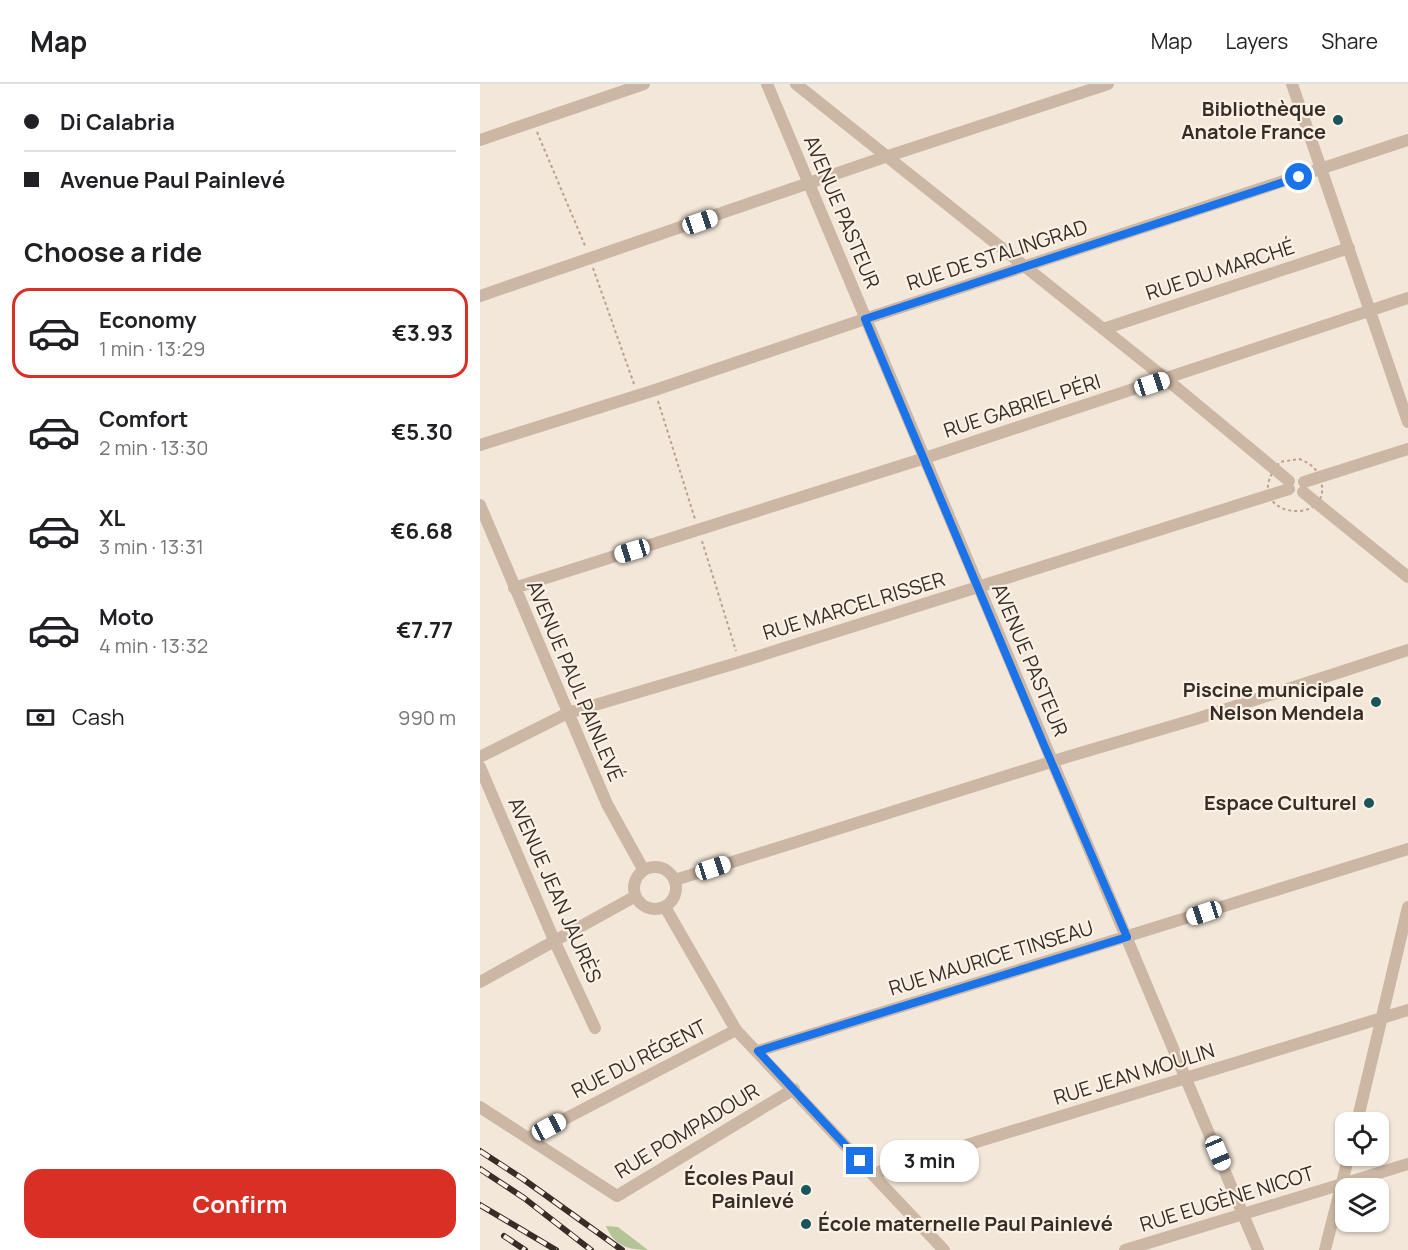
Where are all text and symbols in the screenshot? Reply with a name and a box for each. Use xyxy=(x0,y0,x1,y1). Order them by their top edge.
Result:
text: Map xyxy=(30,22,87,60)
text: Map xyxy=(1151,27,1192,55)
text: Layers xyxy=(1225,27,1288,55)
text: Share xyxy=(1321,27,1378,55)
place label: Bibliothèque Anatole France xyxy=(1181,95,1326,145)
text: Di Calabria xyxy=(60,107,175,137)
marker: Bibliothèque Anatole France xyxy=(1331,113,1345,127)
street label: AVENUE PASTEUR xyxy=(798,131,887,292)
route start xyxy=(1285,163,1312,190)
text: Avenue Paul Painlevé xyxy=(60,165,285,195)
car xyxy=(680,208,720,236)
street label: RUE DE STALINGRAD xyxy=(903,213,1091,297)
text: Choose a ride xyxy=(24,233,202,270)
street label: RUE DU MARCHÉ xyxy=(1142,233,1298,306)
text: Economy xyxy=(99,305,197,335)
icon: car xyxy=(27,306,81,360)
text: €3.93 xyxy=(392,318,453,348)
text: 1 min · 13:29 xyxy=(99,335,206,362)
street label: RUE GABRIEL PÉRI xyxy=(940,367,1104,444)
car xyxy=(1132,370,1172,398)
text: Comfort xyxy=(99,404,188,434)
icon: car xyxy=(27,405,81,459)
text: €5.30 xyxy=(391,417,453,447)
text: 2 min · 13:30 xyxy=(99,434,209,461)
text: XL xyxy=(99,503,125,533)
icon: car xyxy=(27,504,81,558)
text: €6.68 xyxy=(390,516,453,546)
text: 3 min · 13:31 xyxy=(99,533,204,560)
car xyxy=(612,537,652,565)
street label: RUE MARCEL RISSER xyxy=(759,565,948,646)
street label: AVENUE PAUL PAINLEVÉ xyxy=(521,576,630,785)
street label: AVENUE PASTEUR xyxy=(986,579,1075,740)
text: Moto xyxy=(99,602,154,632)
icon: car xyxy=(27,603,81,657)
text: €7.77 xyxy=(396,615,453,645)
text: 4 min · 13:32 xyxy=(99,632,208,659)
place label: Piscine municipale Nelson Mendela xyxy=(1183,676,1364,726)
marker: Piscine municipale Nelson Mendela xyxy=(1369,695,1383,709)
icon: cash xyxy=(24,701,57,734)
text: Cash xyxy=(72,702,125,732)
text: 990 m xyxy=(398,704,456,731)
place label: Espace Culturel xyxy=(1204,789,1357,816)
street label: AVENUE JEAN JAURÈS xyxy=(502,793,608,987)
marker: Espace Culturel xyxy=(1362,796,1376,810)
car xyxy=(693,854,733,882)
car xyxy=(1184,899,1224,927)
street label: RUE MAURICE TINSEAU xyxy=(885,914,1096,1001)
street label: RUE DU RÉGENT xyxy=(567,1013,711,1104)
street label: RUE JEAN MOULIN xyxy=(1050,1036,1218,1111)
street label: RUE POMPADOUR xyxy=(610,1077,764,1184)
car xyxy=(529,1111,569,1143)
map controls xyxy=(1335,1112,1389,1232)
button: locate xyxy=(1335,1112,1389,1166)
car xyxy=(1203,1133,1233,1173)
callout: 3 min xyxy=(881,1140,980,1182)
route end xyxy=(846,1147,873,1174)
text: 3 min xyxy=(904,1147,955,1174)
street label: RUE EUGÈNE NICOT xyxy=(1136,1159,1317,1238)
place label: Écoles Paul Painlevé xyxy=(684,1164,794,1214)
button: Confirm xyxy=(24,1169,456,1238)
button: layers xyxy=(1335,1178,1389,1232)
marker: Écoles Paul Painlevé xyxy=(799,1183,813,1197)
place label: École maternelle Paul Painlevé xyxy=(818,1210,1113,1237)
marker: École maternelle Paul Painlevé xyxy=(799,1217,813,1231)

